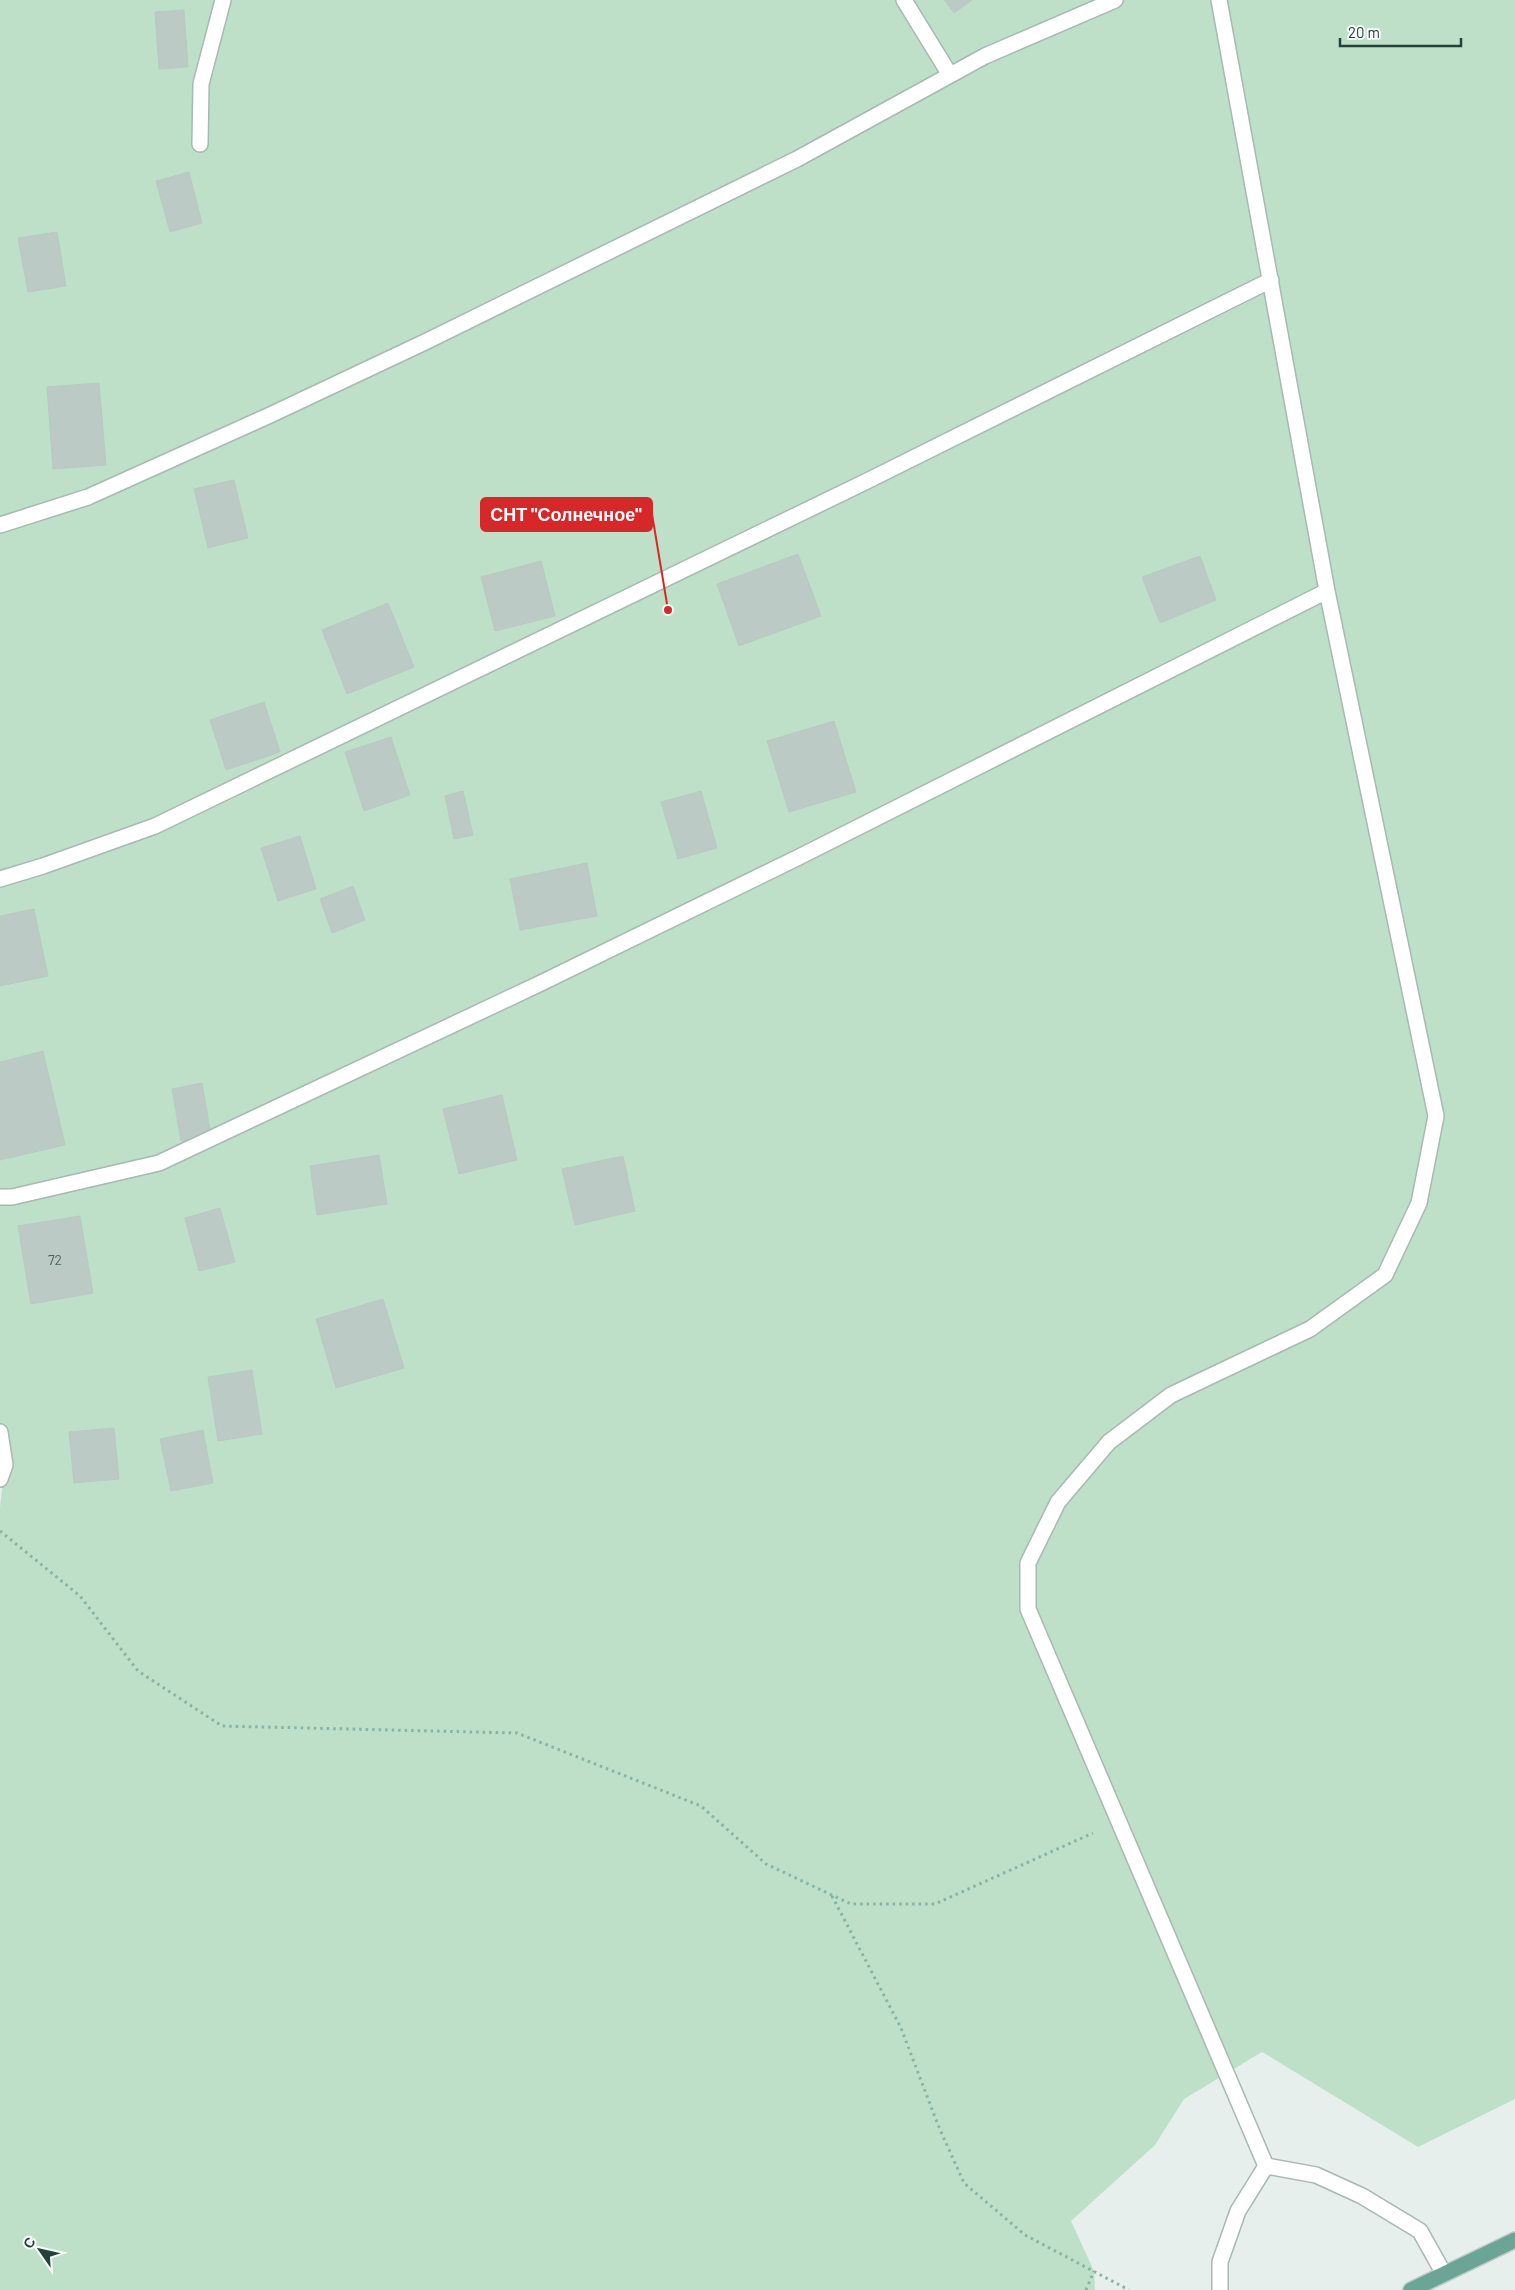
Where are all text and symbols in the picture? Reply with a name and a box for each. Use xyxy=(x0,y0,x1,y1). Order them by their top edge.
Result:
scale bar xyxy=(1340,15,1461,47)
text: 20 m xyxy=(1348,23,1380,41)
callout: СНТ "Солнечное" xyxy=(481,498,652,531)
text: СНТ "Солнечное" xyxy=(490,503,642,525)
house number: 72 xyxy=(48,1251,62,1268)
north arrow xyxy=(15,2225,65,2275)
text: С xyxy=(19,2234,39,2251)

